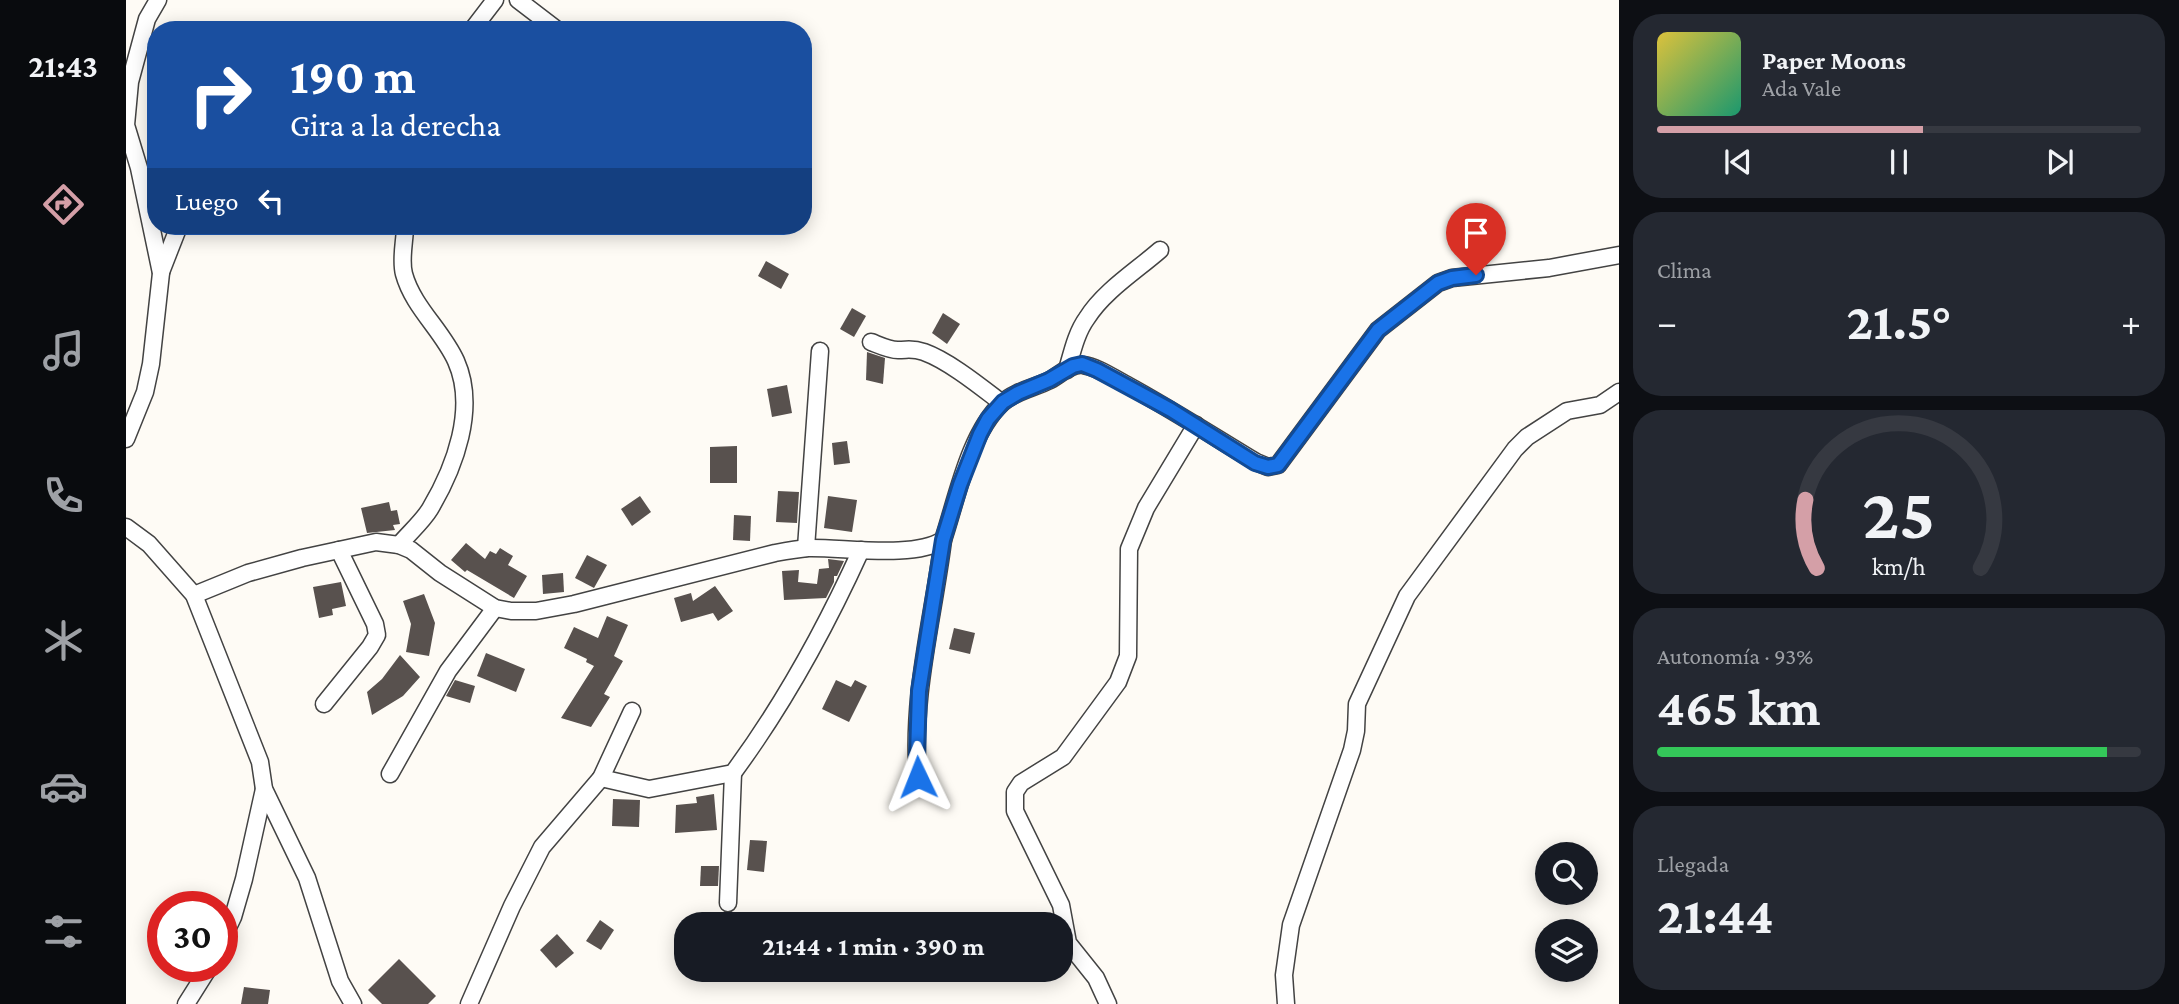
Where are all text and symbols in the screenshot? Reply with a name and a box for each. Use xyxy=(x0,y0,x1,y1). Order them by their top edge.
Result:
text: Paper Moons xyxy=(1762,46,1906,75)
text: 21:43 xyxy=(28,48,98,84)
icon: right xyxy=(175,49,266,140)
text: 190 m xyxy=(290,49,416,104)
text: Ada Vale xyxy=(1762,75,1841,101)
text: Gira a la derecha xyxy=(290,107,501,143)
icon: previous xyxy=(1719,143,1757,181)
icon: pause xyxy=(1880,143,1918,181)
icon: next xyxy=(2041,143,2079,181)
icon: directions xyxy=(39,180,88,229)
icon: left xyxy=(252,182,290,220)
text: Luego xyxy=(175,187,238,216)
pin xyxy=(1446,203,1506,275)
icon: arrive xyxy=(1457,214,1495,252)
text: Clima xyxy=(1657,257,1712,283)
text: 21.5° xyxy=(1847,292,1952,350)
text: − xyxy=(1657,301,1677,343)
text: + xyxy=(2121,301,2141,343)
icon: music xyxy=(39,326,88,375)
icon: phone xyxy=(39,471,88,520)
text: 25 xyxy=(1863,473,1935,554)
text: km/h xyxy=(1872,553,1926,580)
icon: climate xyxy=(39,616,88,665)
text: Autonomía · 93% xyxy=(1657,643,1813,669)
text: 465 km xyxy=(1657,678,1820,736)
position arrow xyxy=(881,740,955,814)
icon: car xyxy=(39,762,88,811)
map controls xyxy=(1535,842,1598,982)
button: search xyxy=(1535,842,1598,905)
text: Llegada xyxy=(1657,851,1729,877)
text: 21:44 xyxy=(1657,886,1774,944)
speed limit sign: 30 xyxy=(147,891,238,982)
icon: filters xyxy=(39,907,88,956)
button: layers xyxy=(1535,919,1598,982)
text: 21:44 · 1 min · 390 m xyxy=(762,932,985,961)

